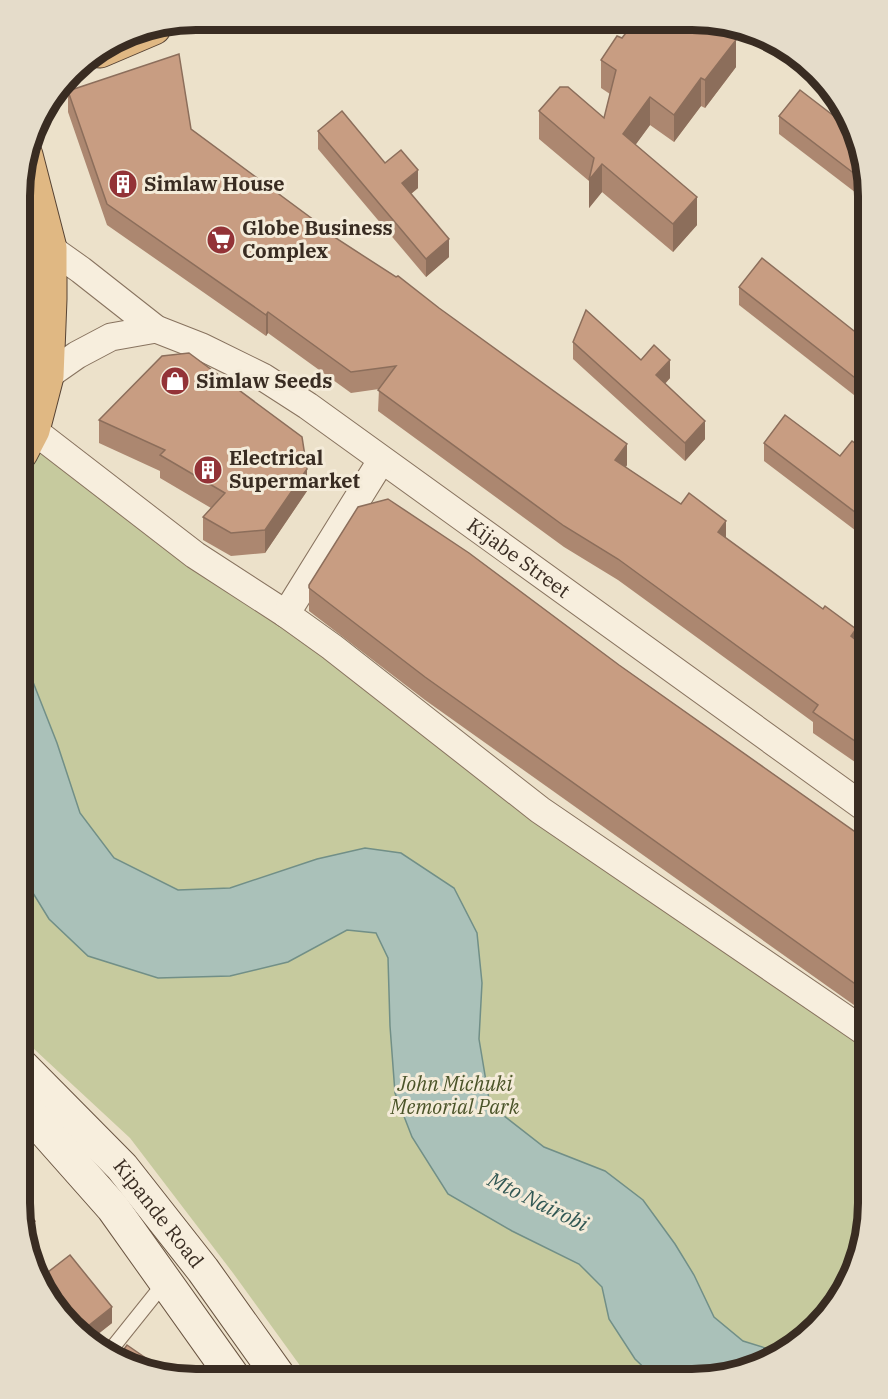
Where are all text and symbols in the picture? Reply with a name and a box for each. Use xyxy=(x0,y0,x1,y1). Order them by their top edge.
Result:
building icon: Simlaw House xyxy=(107,168,139,200)
place label: Simlaw House xyxy=(144,170,285,197)
place label: Globe Business Complex xyxy=(242,214,393,264)
supermarket icon: Globe Business Complex xyxy=(205,224,237,256)
shop icon: Simlaw Seeds xyxy=(159,365,191,397)
place label: Simlaw Seeds xyxy=(196,367,332,394)
place label: Electrical Supermarket xyxy=(229,444,361,494)
building icon: Electrical Supermarket xyxy=(192,454,224,486)
street label: Kijabe Street xyxy=(462,511,576,604)
park label: John Michuki Memorial Park xyxy=(390,1070,520,1120)
street label: Kipande Road xyxy=(108,1153,210,1273)
water label: Mto Nairobi xyxy=(483,1164,594,1238)

